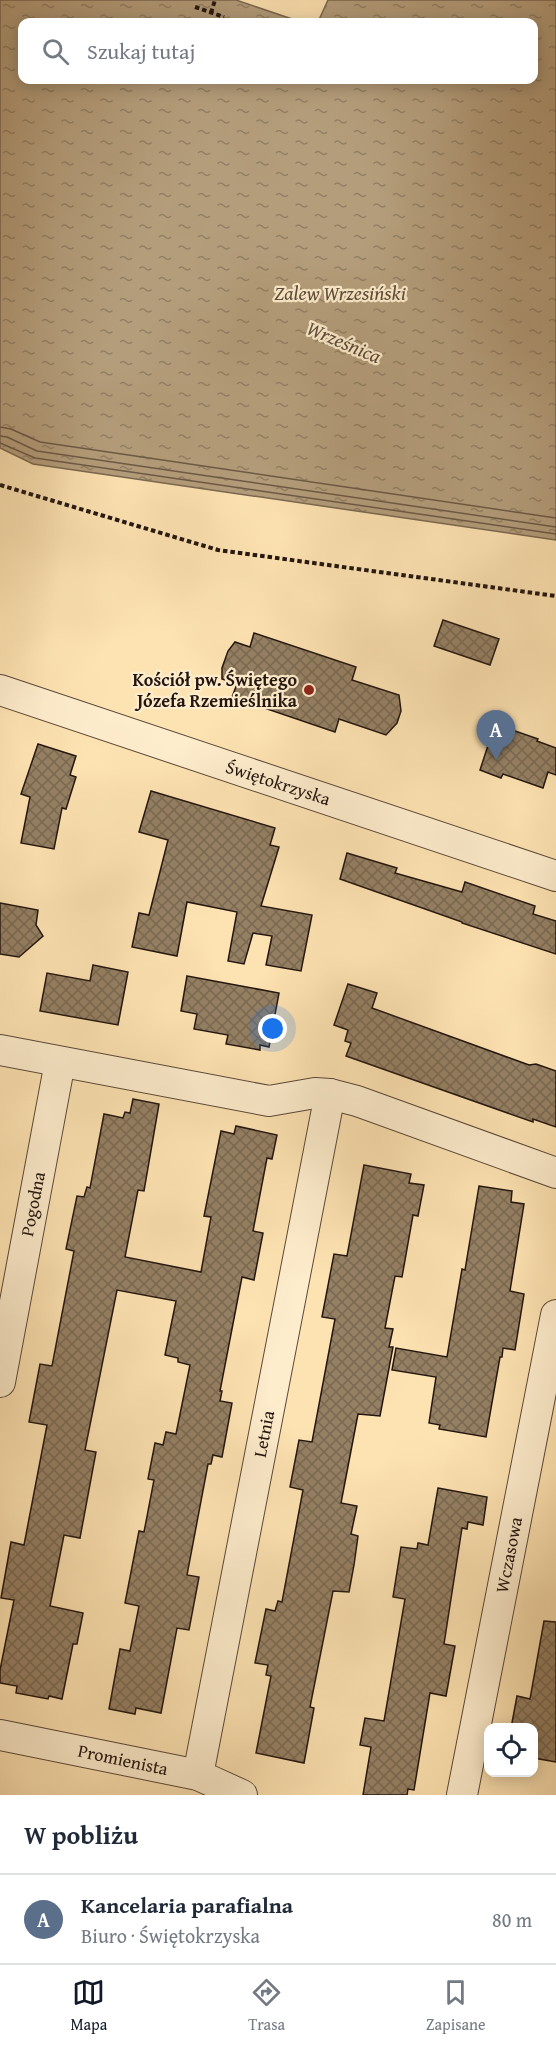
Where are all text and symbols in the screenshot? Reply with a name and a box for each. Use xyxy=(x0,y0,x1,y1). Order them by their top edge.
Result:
search box xyxy=(18,18,538,84)
icon: search xyxy=(39,35,72,68)
text: Szukaj tutaj xyxy=(87,35,195,67)
water label: Zalew Wrzesiński xyxy=(274,278,406,307)
water label: Wrześnica xyxy=(303,313,387,370)
place label: Kościół pw. Świętego Józefa Rzemieślnika xyxy=(132,666,298,714)
marker: Kościół pw. Świętego Józefa Rzemieślnika xyxy=(302,683,316,697)
pin: A xyxy=(476,710,516,760)
street label: Świętokrzyska xyxy=(222,753,335,812)
your location xyxy=(258,1014,287,1043)
street label: Pogodna xyxy=(13,1169,52,1238)
street label: Letnia xyxy=(246,1408,281,1460)
street label: Wczasowa xyxy=(488,1514,529,1595)
map controls xyxy=(484,1723,538,1777)
button: locate xyxy=(484,1723,538,1777)
street label: Promienista xyxy=(76,1737,171,1782)
text: W pobliżu xyxy=(24,1815,138,1854)
text: Kancelaria parafialna xyxy=(81,1889,293,1921)
text: A xyxy=(37,1905,50,1934)
text: 80 m xyxy=(492,1905,532,1934)
text: Biuro · Świętokrzyska xyxy=(81,1921,260,1950)
tab: Mapa xyxy=(70,1976,107,2036)
tab: Trasa xyxy=(248,1976,285,2036)
tab: Zapisane xyxy=(426,1976,486,2036)

